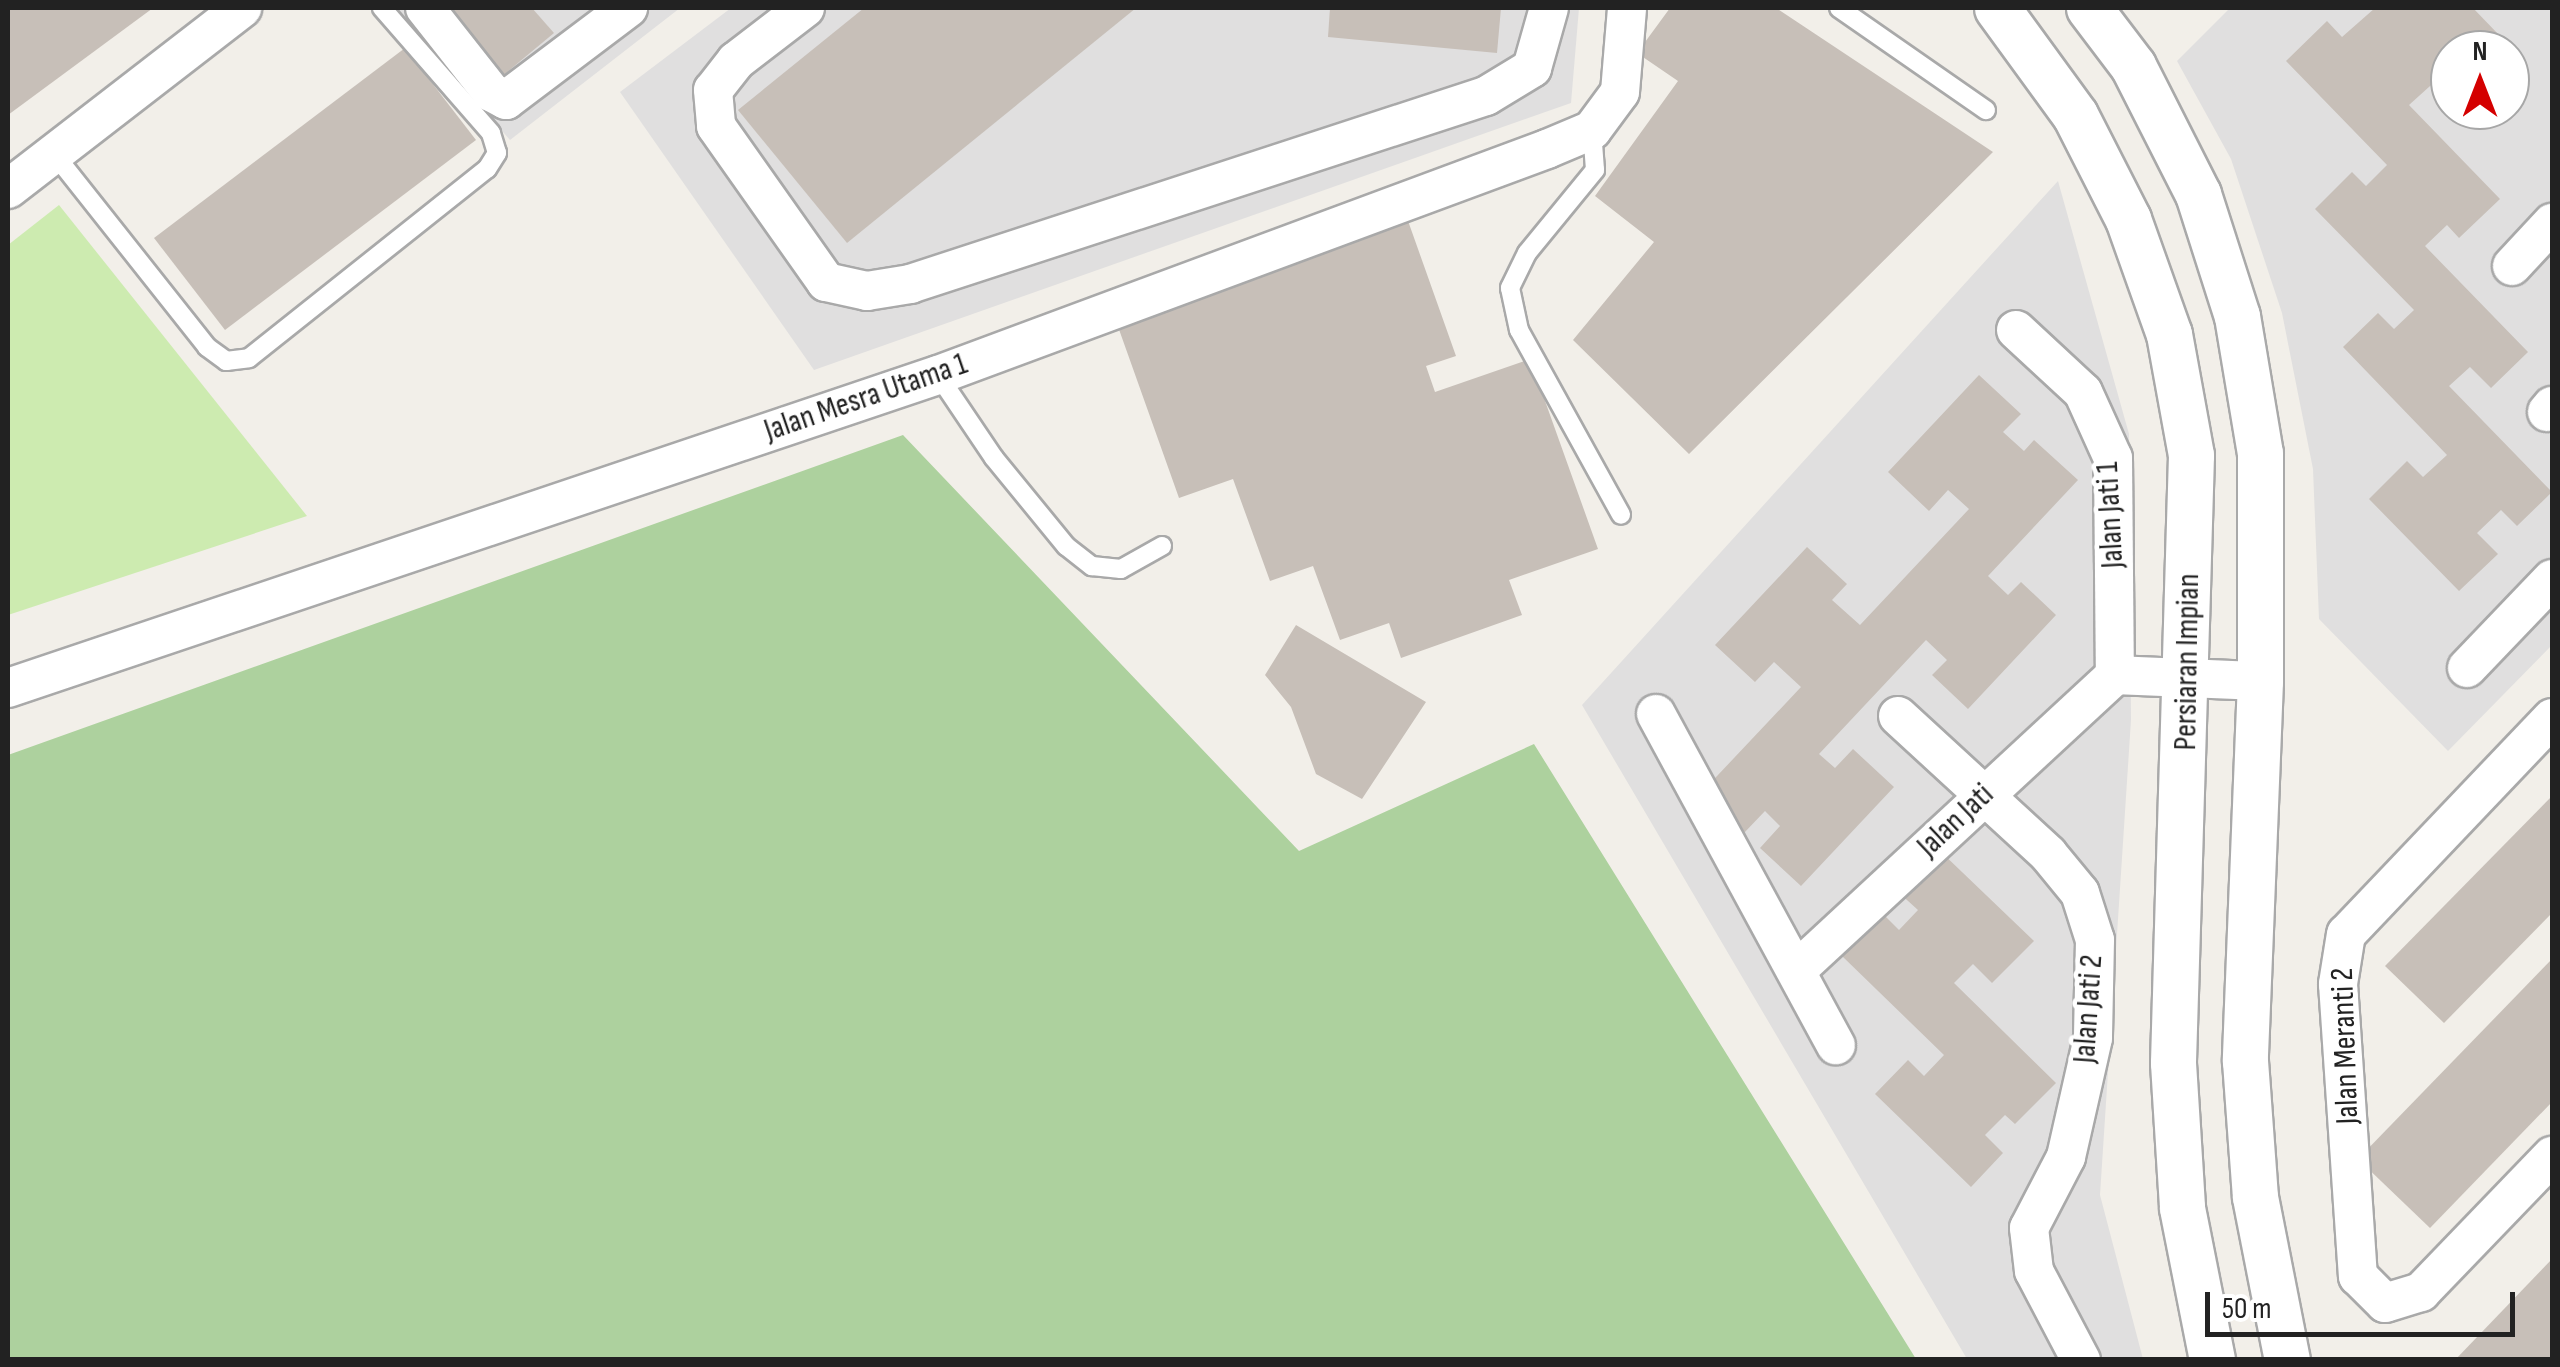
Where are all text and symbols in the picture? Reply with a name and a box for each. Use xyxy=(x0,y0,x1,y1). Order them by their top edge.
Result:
north arrow xyxy=(2430,30,2530,130)
text: N xyxy=(2473,35,2487,68)
street label: Jalan Mesra Utama 1 xyxy=(759,345,973,451)
street label: Jalan Jati 1 xyxy=(2089,461,2133,569)
street label: Persiaran Impian xyxy=(2167,573,2209,751)
street label: Jalan Jati xyxy=(1910,776,2002,866)
street label: Jalan Jati 2 xyxy=(2066,953,2112,1065)
street label: Jalan Meranti 2 xyxy=(2324,967,2368,1125)
scale bar xyxy=(2210,1272,2520,1334)
text: 50 m xyxy=(2222,1291,2271,1327)

